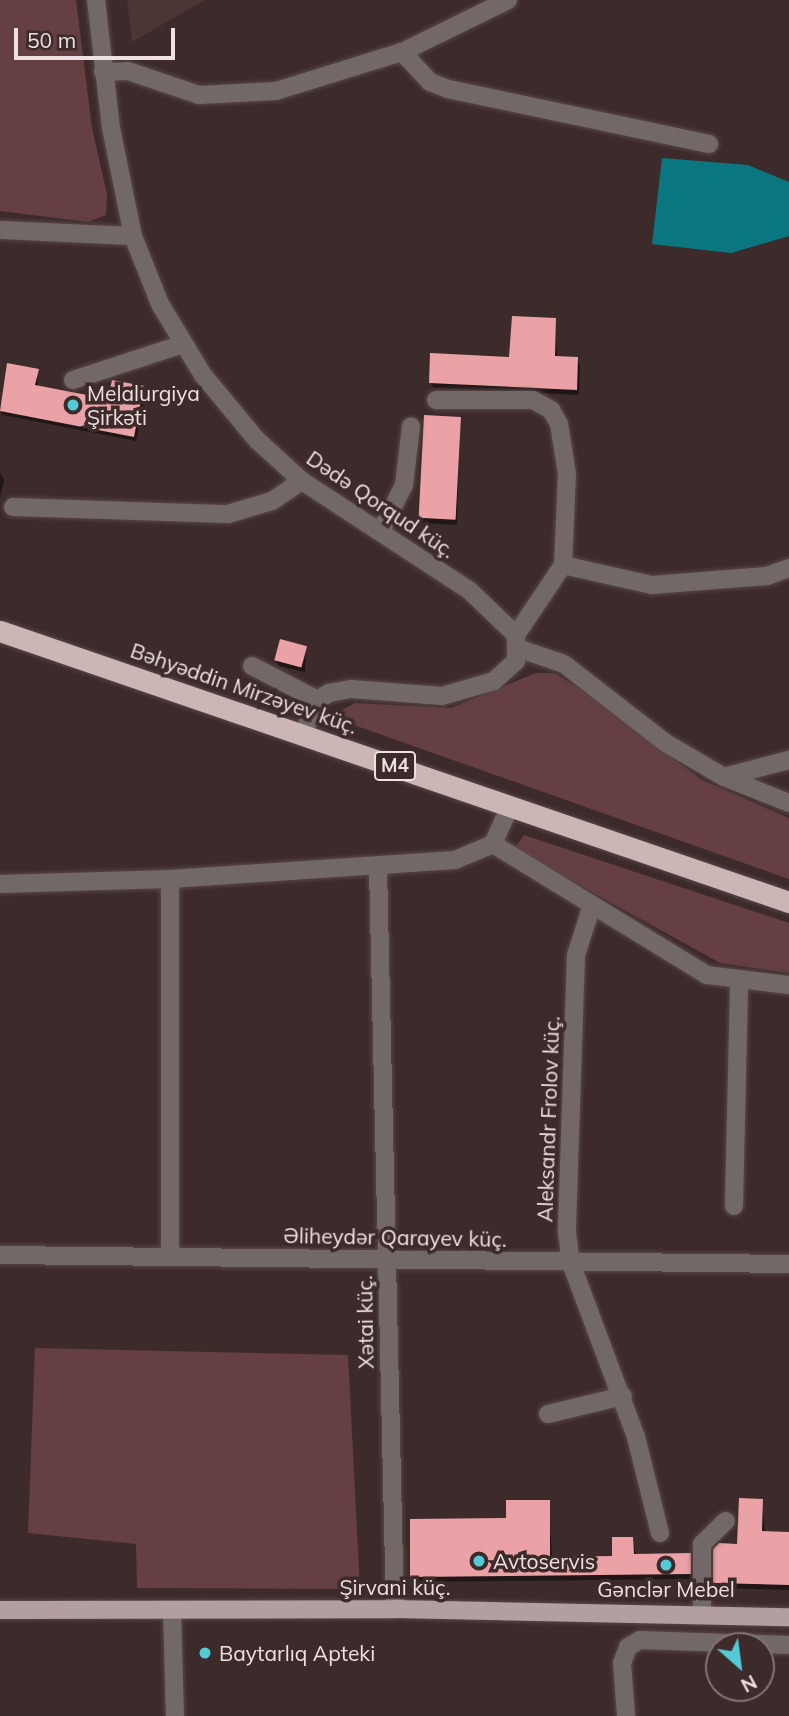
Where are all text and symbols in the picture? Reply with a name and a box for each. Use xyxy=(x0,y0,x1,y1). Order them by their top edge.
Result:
scale bar xyxy=(18,14,178,58)
text: 50 m xyxy=(27,27,76,53)
place label: Melalurgiya Şirkəti xyxy=(87,380,200,430)
marker: Melalurgiya Şirkəti xyxy=(65,397,81,413)
street label: Dədə Qorqud küç. xyxy=(302,445,460,563)
street label: Bəhyəddin Mirzəyev küç. xyxy=(127,637,361,739)
road number: M4 xyxy=(374,750,416,782)
street label: Aleksandr Frolov küç. xyxy=(532,1015,564,1223)
street label: Əliheydər Qarayev küç. xyxy=(283,1222,507,1252)
street label: Xətai küç. xyxy=(352,1275,378,1369)
place label: Avtoservis xyxy=(493,1548,595,1574)
marker: Avtoservis xyxy=(471,1553,487,1569)
marker: Gənclər Mebel xyxy=(658,1557,674,1573)
street label: Şirvani küç. xyxy=(340,1574,450,1600)
place label: Gənclər Mebel xyxy=(597,1576,735,1602)
north arrow xyxy=(705,1632,775,1702)
place label: Baytarlıq Apteki xyxy=(219,1640,375,1666)
marker: Baytarlıq Apteki xyxy=(197,1645,213,1661)
text: N xyxy=(737,1670,761,1698)

